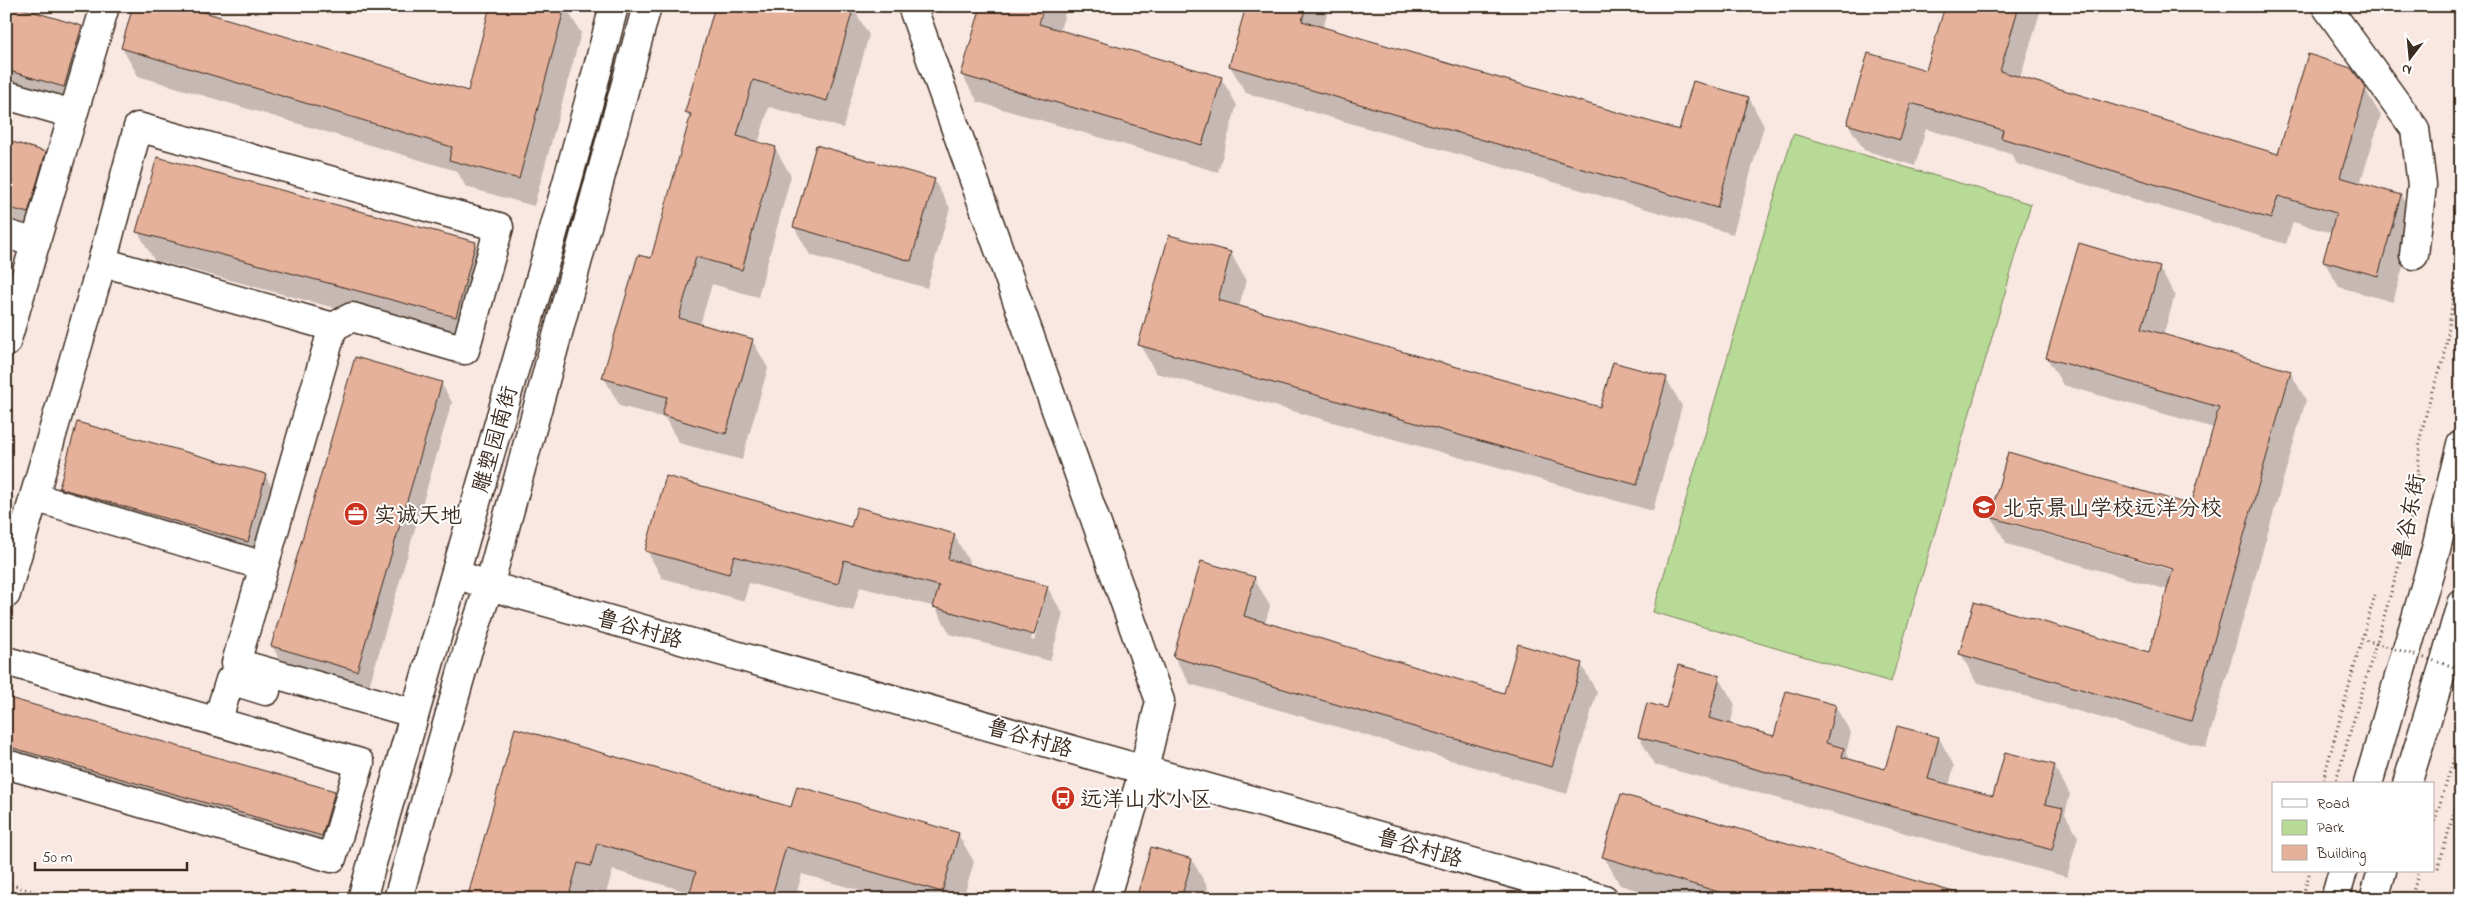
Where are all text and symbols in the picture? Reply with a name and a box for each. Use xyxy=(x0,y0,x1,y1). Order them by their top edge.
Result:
north arrow xyxy=(2384,32,2434,82)
text: N xyxy=(2399,58,2414,80)
street label: 雕塑园南街 xyxy=(466,383,527,497)
street label: 鲁谷东街 xyxy=(2387,471,2435,564)
school or university icon: 北京景山学校远洋分校 xyxy=(1971,494,1997,520)
place label: 北京景山学校远洋分校 xyxy=(2002,494,2222,526)
office icon: 实诚天地 xyxy=(343,501,369,527)
place label: 实诚天地 xyxy=(374,501,462,533)
street label: 鲁谷村路 xyxy=(592,603,686,658)
street label: 鲁谷村路 xyxy=(982,712,1076,767)
legend xyxy=(2272,782,2434,872)
bus stop icon: 远洋山水小区 xyxy=(1050,785,1076,811)
place label: 远洋山水小区 xyxy=(1080,785,1212,817)
text: Road xyxy=(2317,793,2350,815)
text: Park xyxy=(2317,817,2345,839)
street label: 鲁谷村路 xyxy=(1372,822,1466,877)
scale bar xyxy=(35,840,188,872)
text: Building xyxy=(2316,843,2366,866)
text: 50 m xyxy=(42,847,73,869)

